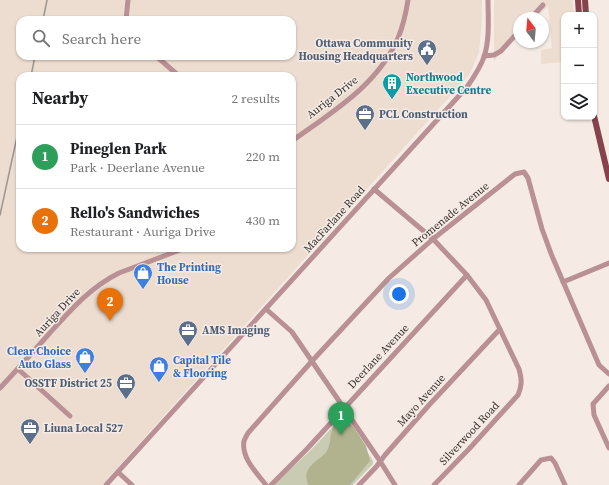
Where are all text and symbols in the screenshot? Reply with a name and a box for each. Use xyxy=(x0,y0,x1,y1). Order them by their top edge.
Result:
north arrow xyxy=(513,12,549,48)
map controls xyxy=(561,12,597,120)
button: + xyxy=(561,12,597,48)
search box xyxy=(16,16,296,60)
icon: search xyxy=(30,27,52,49)
text: Search here xyxy=(62,28,141,49)
place label: Ottawa Community Housing Headquarters xyxy=(299,36,413,64)
public building icon: Ottawa Community Housing Headquarters xyxy=(416,38,438,66)
button: − xyxy=(561,48,597,84)
place label: Northwood Executive Centre xyxy=(406,70,491,98)
street label: Auriga Drive xyxy=(303,72,361,122)
building icon: Northwood Executive Centre xyxy=(381,72,403,100)
button: layers xyxy=(561,84,597,120)
text: Nearby xyxy=(32,86,88,110)
text: 2 results xyxy=(232,90,280,107)
office icon: PCL Construction xyxy=(354,103,376,131)
place label: PCL Construction xyxy=(379,107,468,122)
text: Pineglen Park xyxy=(70,138,167,159)
text: 1 xyxy=(41,148,49,165)
text: 220 m xyxy=(246,148,280,165)
text: Park · Deerlane Avenue xyxy=(70,159,205,176)
street label: Promenade Avenue xyxy=(409,178,492,250)
street label: MacFarlane Road xyxy=(300,182,369,256)
text: Rello's Sandwiches xyxy=(70,202,200,223)
text: 2 xyxy=(41,212,49,229)
text: 430 m xyxy=(246,212,280,229)
text: Restaurant · Auriga Drive xyxy=(70,223,216,240)
place label: The Printing House xyxy=(157,260,221,288)
shop icon: The Printing House xyxy=(132,262,154,290)
street label: Auriga Drive xyxy=(31,284,84,340)
your location xyxy=(389,284,409,304)
pin: 2 xyxy=(97,288,123,321)
office icon: AMS Imaging xyxy=(177,319,199,347)
street label: Deerlane Avenue xyxy=(344,321,412,392)
place label: AMS Imaging xyxy=(202,323,270,338)
place label: Clear Choice Auto Glass xyxy=(7,344,71,372)
shop icon: Clear Choice Auto Glass xyxy=(74,346,96,374)
place label: Capital Tile & Flooring xyxy=(173,353,231,381)
shop icon: Capital Tile & Flooring xyxy=(148,355,170,383)
street label: Mayo Avenue xyxy=(394,371,449,430)
office icon: OSSTF District 25 xyxy=(115,372,137,400)
place label: OSSTF District 25 xyxy=(24,376,112,391)
street label: Silverwood Road xyxy=(436,398,503,468)
pin: 1 xyxy=(328,402,354,435)
office icon: Liuna Local 527 xyxy=(19,417,41,445)
place label: Liuna Local 527 xyxy=(44,421,123,436)

